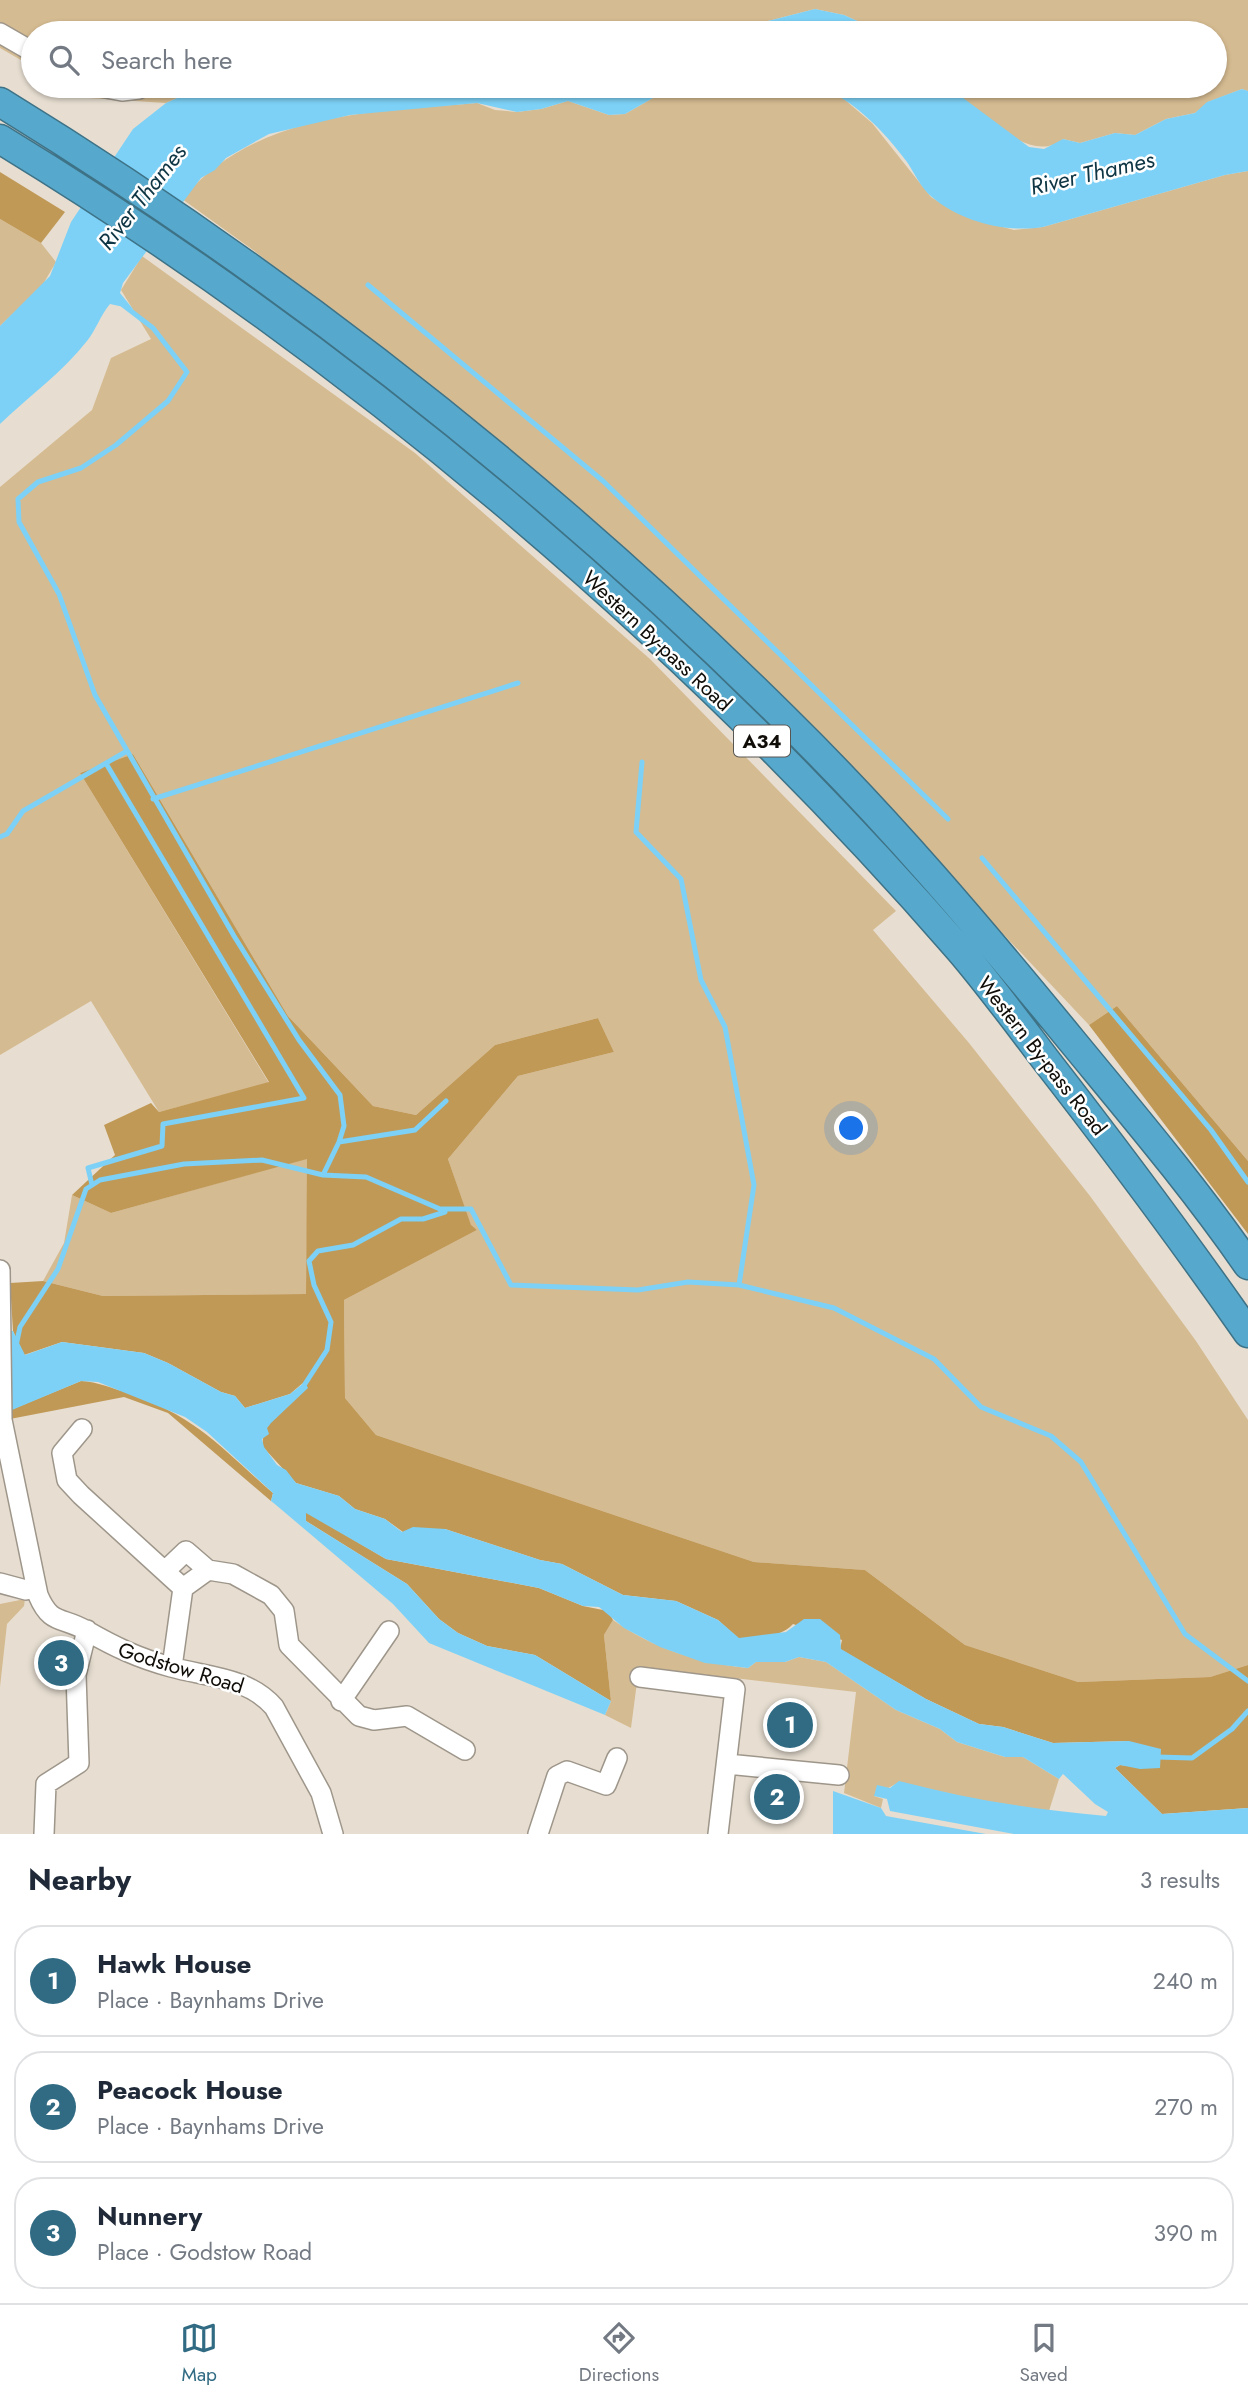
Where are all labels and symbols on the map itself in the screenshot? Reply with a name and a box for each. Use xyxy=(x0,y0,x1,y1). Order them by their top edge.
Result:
water label: River Thames xyxy=(90,136,195,257)
water label: River Thames xyxy=(1027,142,1158,204)
street label: Western By-pass Road xyxy=(576,564,738,718)
road number: A34 xyxy=(734,726,790,756)
street label: Western By-pass Road xyxy=(970,970,1114,1142)
your location xyxy=(834,1111,868,1145)
street label: Godstow Road xyxy=(114,1635,248,1701)
pin: 3 xyxy=(38,1637,84,1689)
pin: 1 xyxy=(767,1699,813,1751)
pin: 2 xyxy=(754,1771,800,1823)

